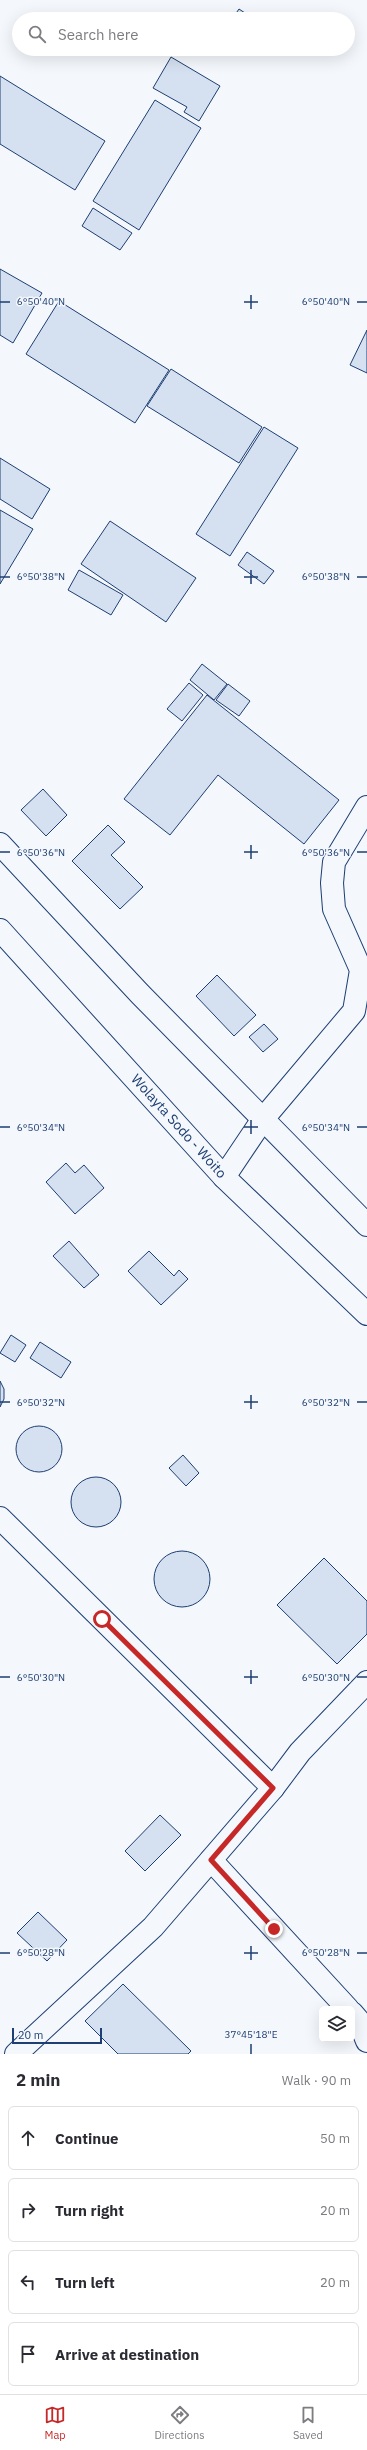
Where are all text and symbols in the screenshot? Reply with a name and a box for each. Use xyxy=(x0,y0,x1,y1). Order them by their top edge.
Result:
search box xyxy=(12,12,355,56)
icon: search xyxy=(26,23,48,45)
text: Search here xyxy=(58,25,138,44)
text: 6°50'40"N xyxy=(17,295,65,308)
text: 6°50'40"N xyxy=(302,295,350,308)
text: 6°50'38"N xyxy=(17,570,65,583)
text: 6°50'38"N xyxy=(302,570,350,583)
text: 6°50'36"N xyxy=(17,846,65,859)
text: 6°50'36"N xyxy=(302,846,350,859)
street label: Wolayta Sodo - Woito xyxy=(127,1070,231,1182)
text: 6°50'34"N xyxy=(17,1121,65,1134)
text: 6°50'34"N xyxy=(302,1121,350,1134)
text: 6°50'32"N xyxy=(17,1396,65,1409)
text: 6°50'32"N xyxy=(302,1396,350,1409)
route start xyxy=(93,1610,111,1628)
text: 6°50'30"N xyxy=(17,1671,65,1684)
text: 6°50'30"N xyxy=(302,1671,350,1684)
route end xyxy=(265,1920,283,1938)
text: 6°50'28"N xyxy=(17,1946,65,1959)
text: 6°50'28"N xyxy=(302,1946,350,1959)
map controls xyxy=(319,2006,355,2042)
button: layers xyxy=(319,2006,355,2042)
scale bar xyxy=(12,2026,102,2045)
text: 20 m xyxy=(18,2028,43,2042)
text: 37°45'18"E xyxy=(224,2028,278,2041)
text: 2 min xyxy=(16,2069,60,2091)
text: Walk · 90 m xyxy=(282,2072,351,2089)
icon: ahead xyxy=(17,2127,39,2149)
text: Continue xyxy=(55,2129,119,2148)
text: 50 m xyxy=(320,2130,350,2147)
icon: right xyxy=(17,2199,39,2221)
text: Turn right xyxy=(55,2201,124,2220)
text: 20 m xyxy=(320,2202,350,2219)
icon: left xyxy=(17,2271,39,2293)
text: Turn left xyxy=(55,2273,115,2292)
text: 20 m xyxy=(320,2274,350,2291)
icon: arrive xyxy=(17,2343,39,2365)
text: Arrive at destination xyxy=(55,2345,199,2364)
tab: Map xyxy=(44,2404,66,2442)
tab: Directions xyxy=(154,2404,205,2442)
tab: Saved xyxy=(293,2404,323,2442)

